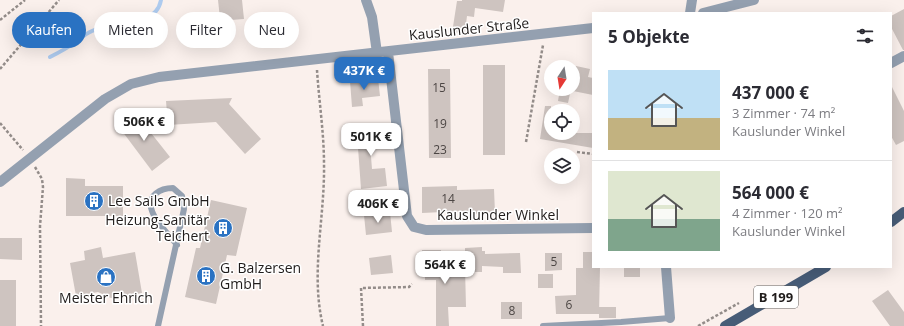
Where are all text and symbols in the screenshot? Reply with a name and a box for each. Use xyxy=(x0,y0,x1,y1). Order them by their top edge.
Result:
chip: Kaufen xyxy=(12,12,86,48)
chip: Mieten xyxy=(94,12,168,48)
chip: Filter xyxy=(176,12,236,48)
chip: Neu xyxy=(244,12,299,48)
street label: Kauslunder Straße xyxy=(408,13,530,44)
text: 5 Objekte xyxy=(608,25,690,48)
icon: filters xyxy=(854,25,876,47)
pin: 437K € xyxy=(331,57,397,91)
north arrow xyxy=(544,60,580,96)
map controls xyxy=(544,60,580,184)
text: 437K € xyxy=(343,61,385,79)
house number: 15 xyxy=(432,79,446,96)
text: 437 000 € xyxy=(732,81,809,104)
icon: home xyxy=(640,86,688,134)
button: locate xyxy=(544,104,580,140)
text: 3 Zimmer · 74 m² xyxy=(732,104,835,122)
pin: 506K € xyxy=(111,108,177,142)
text: 506K € xyxy=(123,112,165,130)
house number: 19 xyxy=(433,115,447,132)
text: Kauslunder Winkel xyxy=(732,122,845,140)
pin: 501K € xyxy=(338,123,404,157)
text: 501K € xyxy=(350,127,392,145)
house number: 23 xyxy=(433,141,447,158)
button: layers xyxy=(544,148,580,184)
text: 564 000 € xyxy=(732,181,809,204)
icon: home xyxy=(640,187,688,235)
building icon: Lee Sails GmbH xyxy=(83,190,105,212)
pin: 406K € xyxy=(345,190,411,224)
house number: 14 xyxy=(441,190,455,207)
place label: Lee Sails GmbH xyxy=(108,191,210,210)
text: 406K € xyxy=(357,194,399,212)
text: 4 Zimmer · 120 m² xyxy=(732,204,843,222)
street label: Kauslunder Winkel xyxy=(437,205,559,224)
place label: Heizung-Sanitär Teichert xyxy=(105,210,209,245)
building icon: Heizung-Sanitär Teichert xyxy=(212,217,234,239)
text: Kauslunder Winkel xyxy=(732,222,845,240)
pin: 564K € xyxy=(412,251,478,285)
house number: 5 xyxy=(551,253,558,270)
text: 564K € xyxy=(424,255,466,273)
place label: G. Balzersen GmbH xyxy=(220,258,301,293)
building icon: G. Balzersen GmbH xyxy=(195,265,217,287)
shop icon: Meister Ehrich xyxy=(95,266,117,288)
road number: B 199 xyxy=(754,286,798,308)
place label: Meister Ehrich xyxy=(59,288,153,307)
house number: 6 xyxy=(566,296,573,313)
house number: 8 xyxy=(509,302,516,319)

